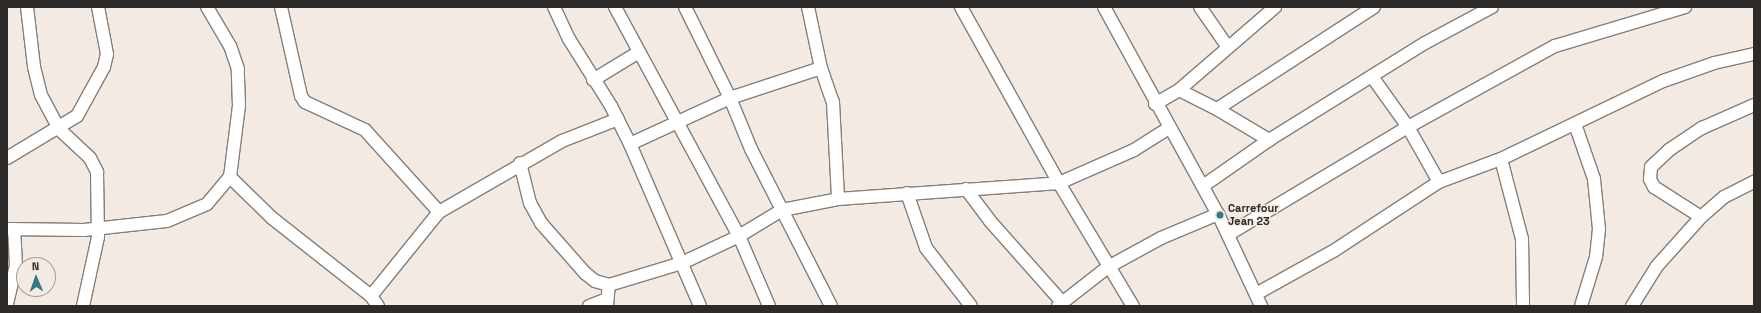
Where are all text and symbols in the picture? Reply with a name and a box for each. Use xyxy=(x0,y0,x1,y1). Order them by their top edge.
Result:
place label: Carrefour Jean 23 xyxy=(1228,202,1279,228)
marker: Carrefour Jean 23 xyxy=(1215,210,1225,220)
north arrow xyxy=(16,257,56,297)
text: N xyxy=(32,259,40,273)

